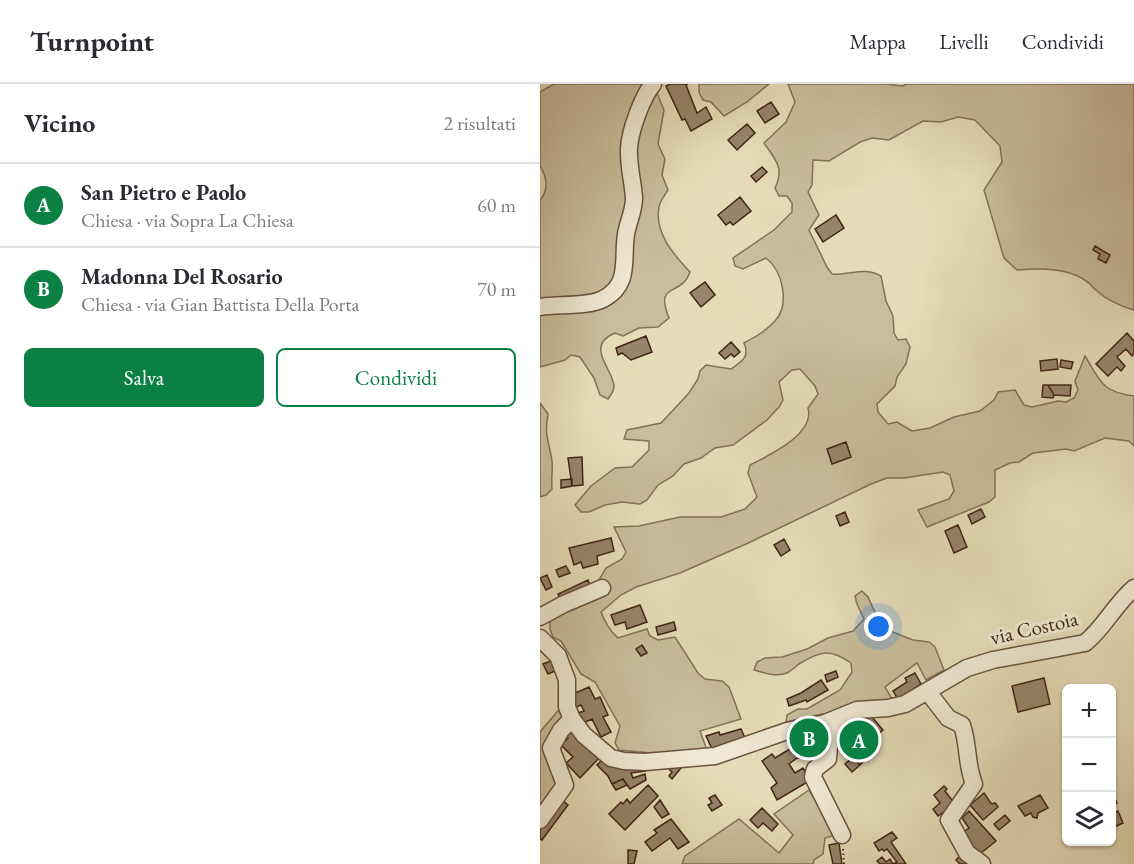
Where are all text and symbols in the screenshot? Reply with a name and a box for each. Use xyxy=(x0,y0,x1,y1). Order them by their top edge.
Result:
text: Turnpoint xyxy=(30,23,154,59)
text: Mappa xyxy=(850,28,906,55)
text: Livelli xyxy=(939,28,989,55)
text: Condividi xyxy=(1022,28,1104,55)
text: Vicino xyxy=(24,106,95,140)
text: 2 risultati xyxy=(444,110,516,136)
text: San Pietro e Paolo xyxy=(81,178,246,207)
text: A xyxy=(36,192,51,218)
text: 60 m xyxy=(477,192,516,218)
text: Chiesa · via Sopra La Chiesa xyxy=(81,207,294,233)
text: Madonna Del Rosario xyxy=(81,262,283,291)
text: B xyxy=(37,276,50,302)
text: 70 m xyxy=(477,276,516,302)
text: Chiesa · via Gian Battista Della Porta xyxy=(81,291,360,317)
button: Salva xyxy=(24,348,264,407)
button: Condividi xyxy=(276,348,516,407)
street label: via Costoia xyxy=(987,604,1081,651)
your location xyxy=(864,612,893,641)
map controls xyxy=(1062,684,1116,846)
button: + xyxy=(1062,684,1116,738)
pin: B xyxy=(790,716,828,760)
pin: A xyxy=(840,718,878,762)
button: − xyxy=(1062,738,1116,792)
button: layers xyxy=(1062,792,1116,846)

